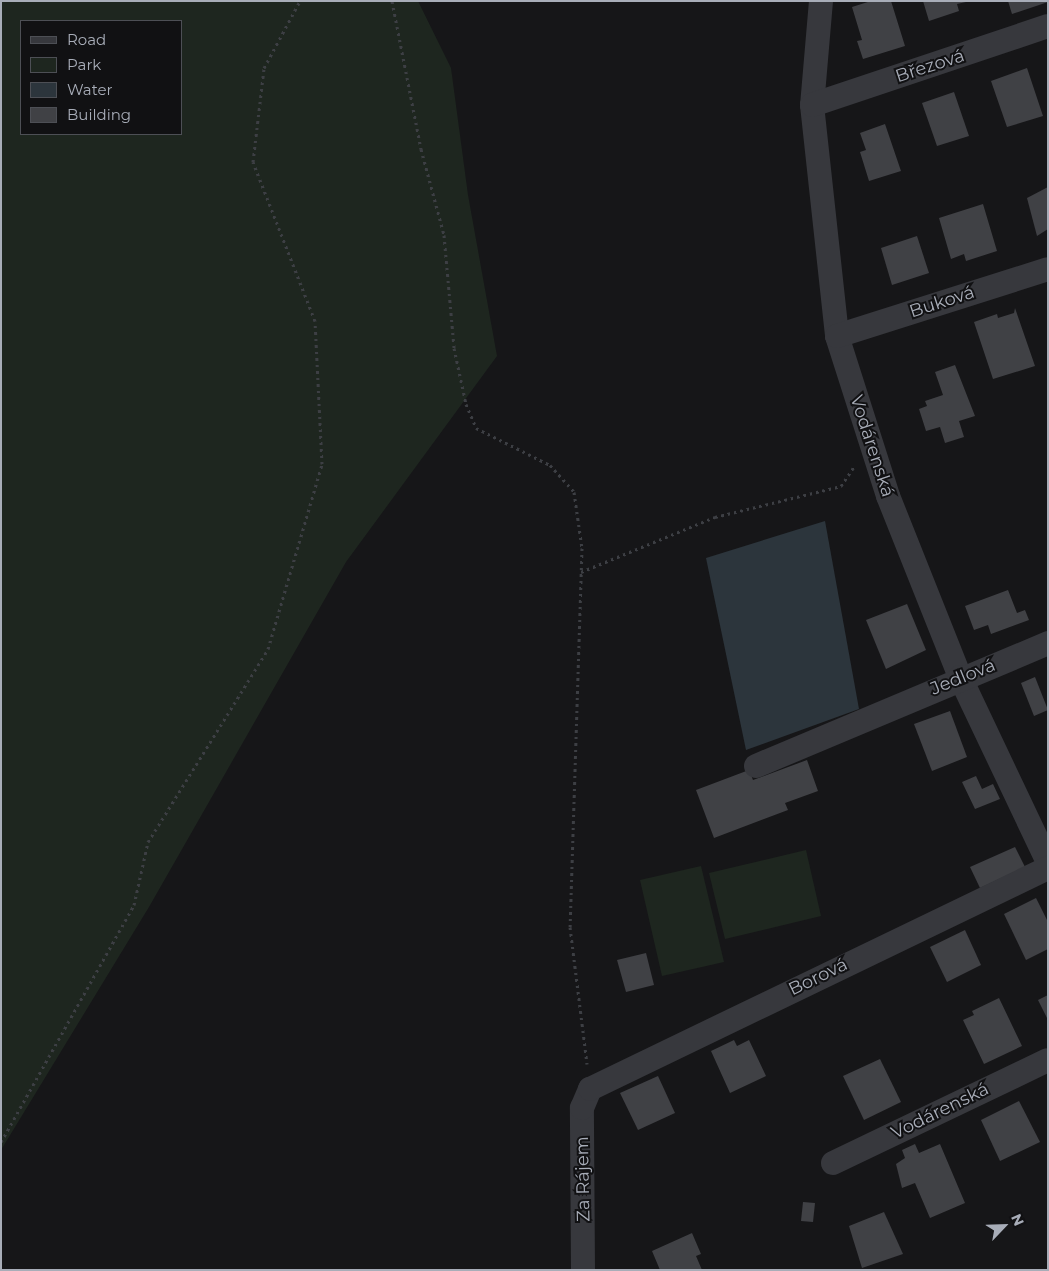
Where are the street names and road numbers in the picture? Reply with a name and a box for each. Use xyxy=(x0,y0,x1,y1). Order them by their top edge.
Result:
street label: Březová xyxy=(893,45,967,87)
street label: Buková xyxy=(907,281,977,323)
street label: Vodárenská xyxy=(845,392,899,500)
street label: Jedlová xyxy=(927,654,999,700)
street label: Borová xyxy=(785,954,851,1000)
street label: Vodárenská xyxy=(888,1078,992,1144)
street label: Za Rájem xyxy=(571,1136,595,1222)

